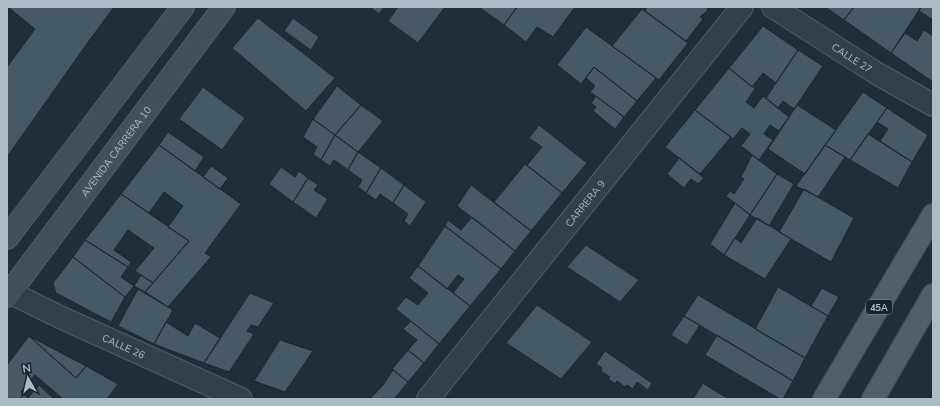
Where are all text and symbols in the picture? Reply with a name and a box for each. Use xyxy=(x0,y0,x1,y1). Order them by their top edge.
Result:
street label: CALLE 27 xyxy=(830,40,875,75)
street label: AVENIDA CARRERA 10 xyxy=(78,104,154,199)
street label: CARRERA 9 xyxy=(562,177,608,229)
road number: 45A xyxy=(866,300,892,314)
street label: CALLE 26 xyxy=(100,331,147,361)
north arrow xyxy=(8,358,48,398)
text: N xyxy=(22,361,32,376)

